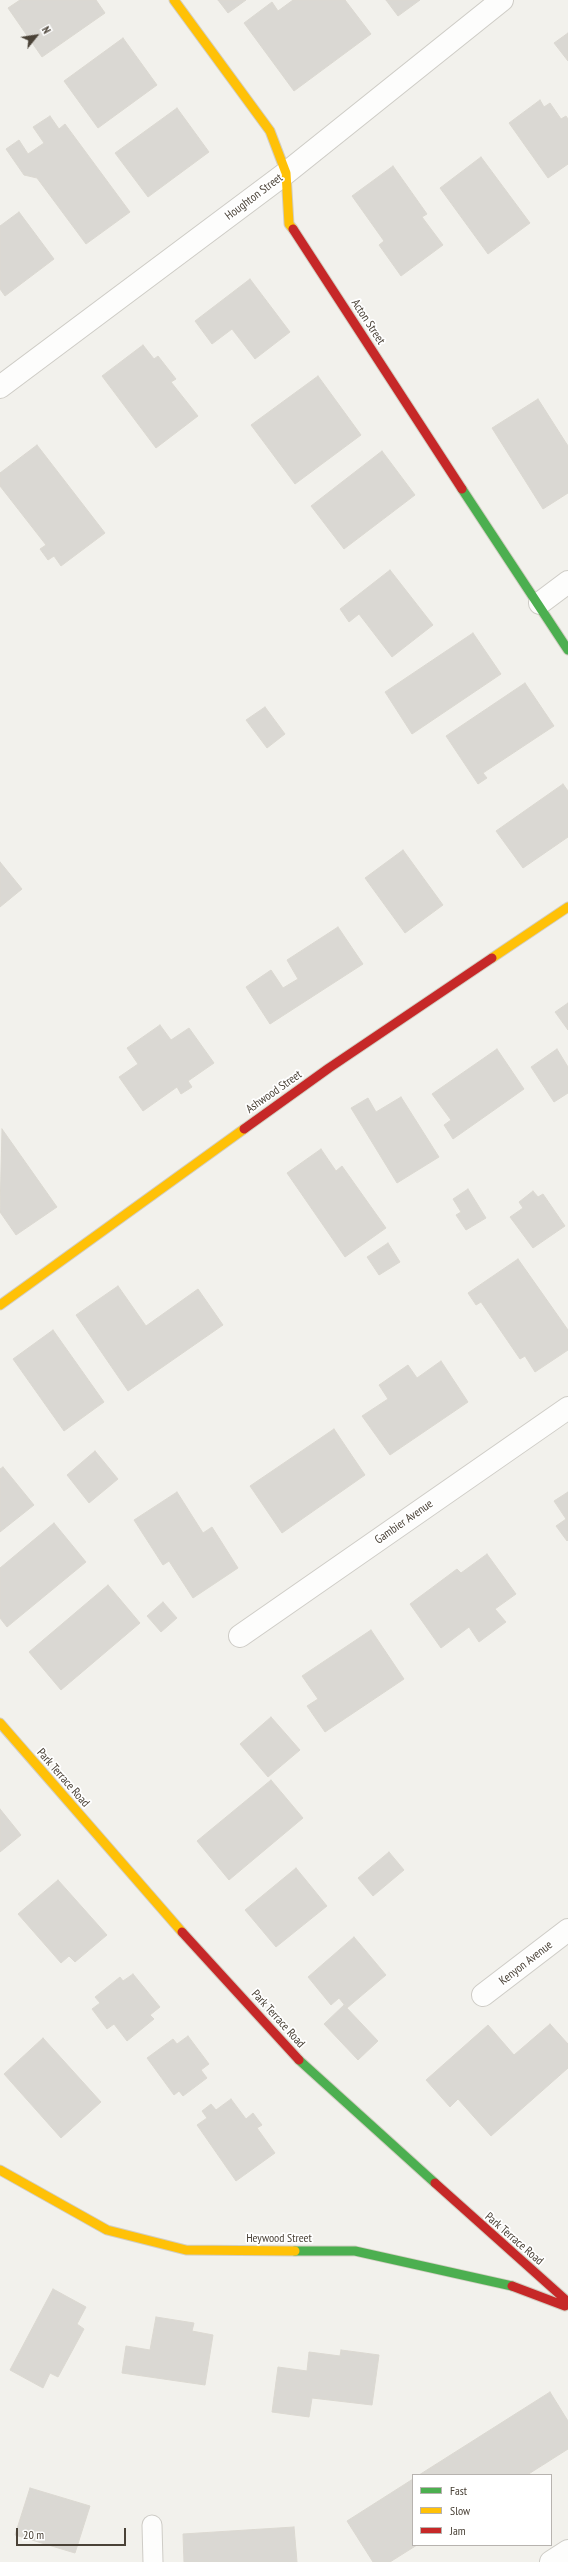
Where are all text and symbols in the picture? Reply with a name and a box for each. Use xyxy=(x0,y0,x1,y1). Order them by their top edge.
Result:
north arrow xyxy=(16,16,56,56)
text: N xyxy=(39,24,54,36)
street label: Houghton Street xyxy=(222,171,286,223)
street label: Acton Street xyxy=(348,297,388,347)
street label: Ashwood Street xyxy=(243,1067,305,1117)
street label: Gambier Avenue xyxy=(372,1497,436,1547)
street label: Park Terrace Road xyxy=(34,1746,92,1810)
street label: Kenyon Avenue xyxy=(497,1938,555,1988)
street label: Park Terrace Road xyxy=(248,1987,308,2051)
street label: Park Terrace Road xyxy=(482,2210,546,2268)
street label: Heywood Street xyxy=(246,2232,312,2246)
legend xyxy=(412,2474,552,2546)
text: Fast xyxy=(450,2483,467,2498)
text: Slow xyxy=(450,2503,470,2518)
scale bar xyxy=(18,2520,128,2546)
text: Jam xyxy=(450,2523,466,2538)
text: 20 m xyxy=(23,2527,44,2542)

